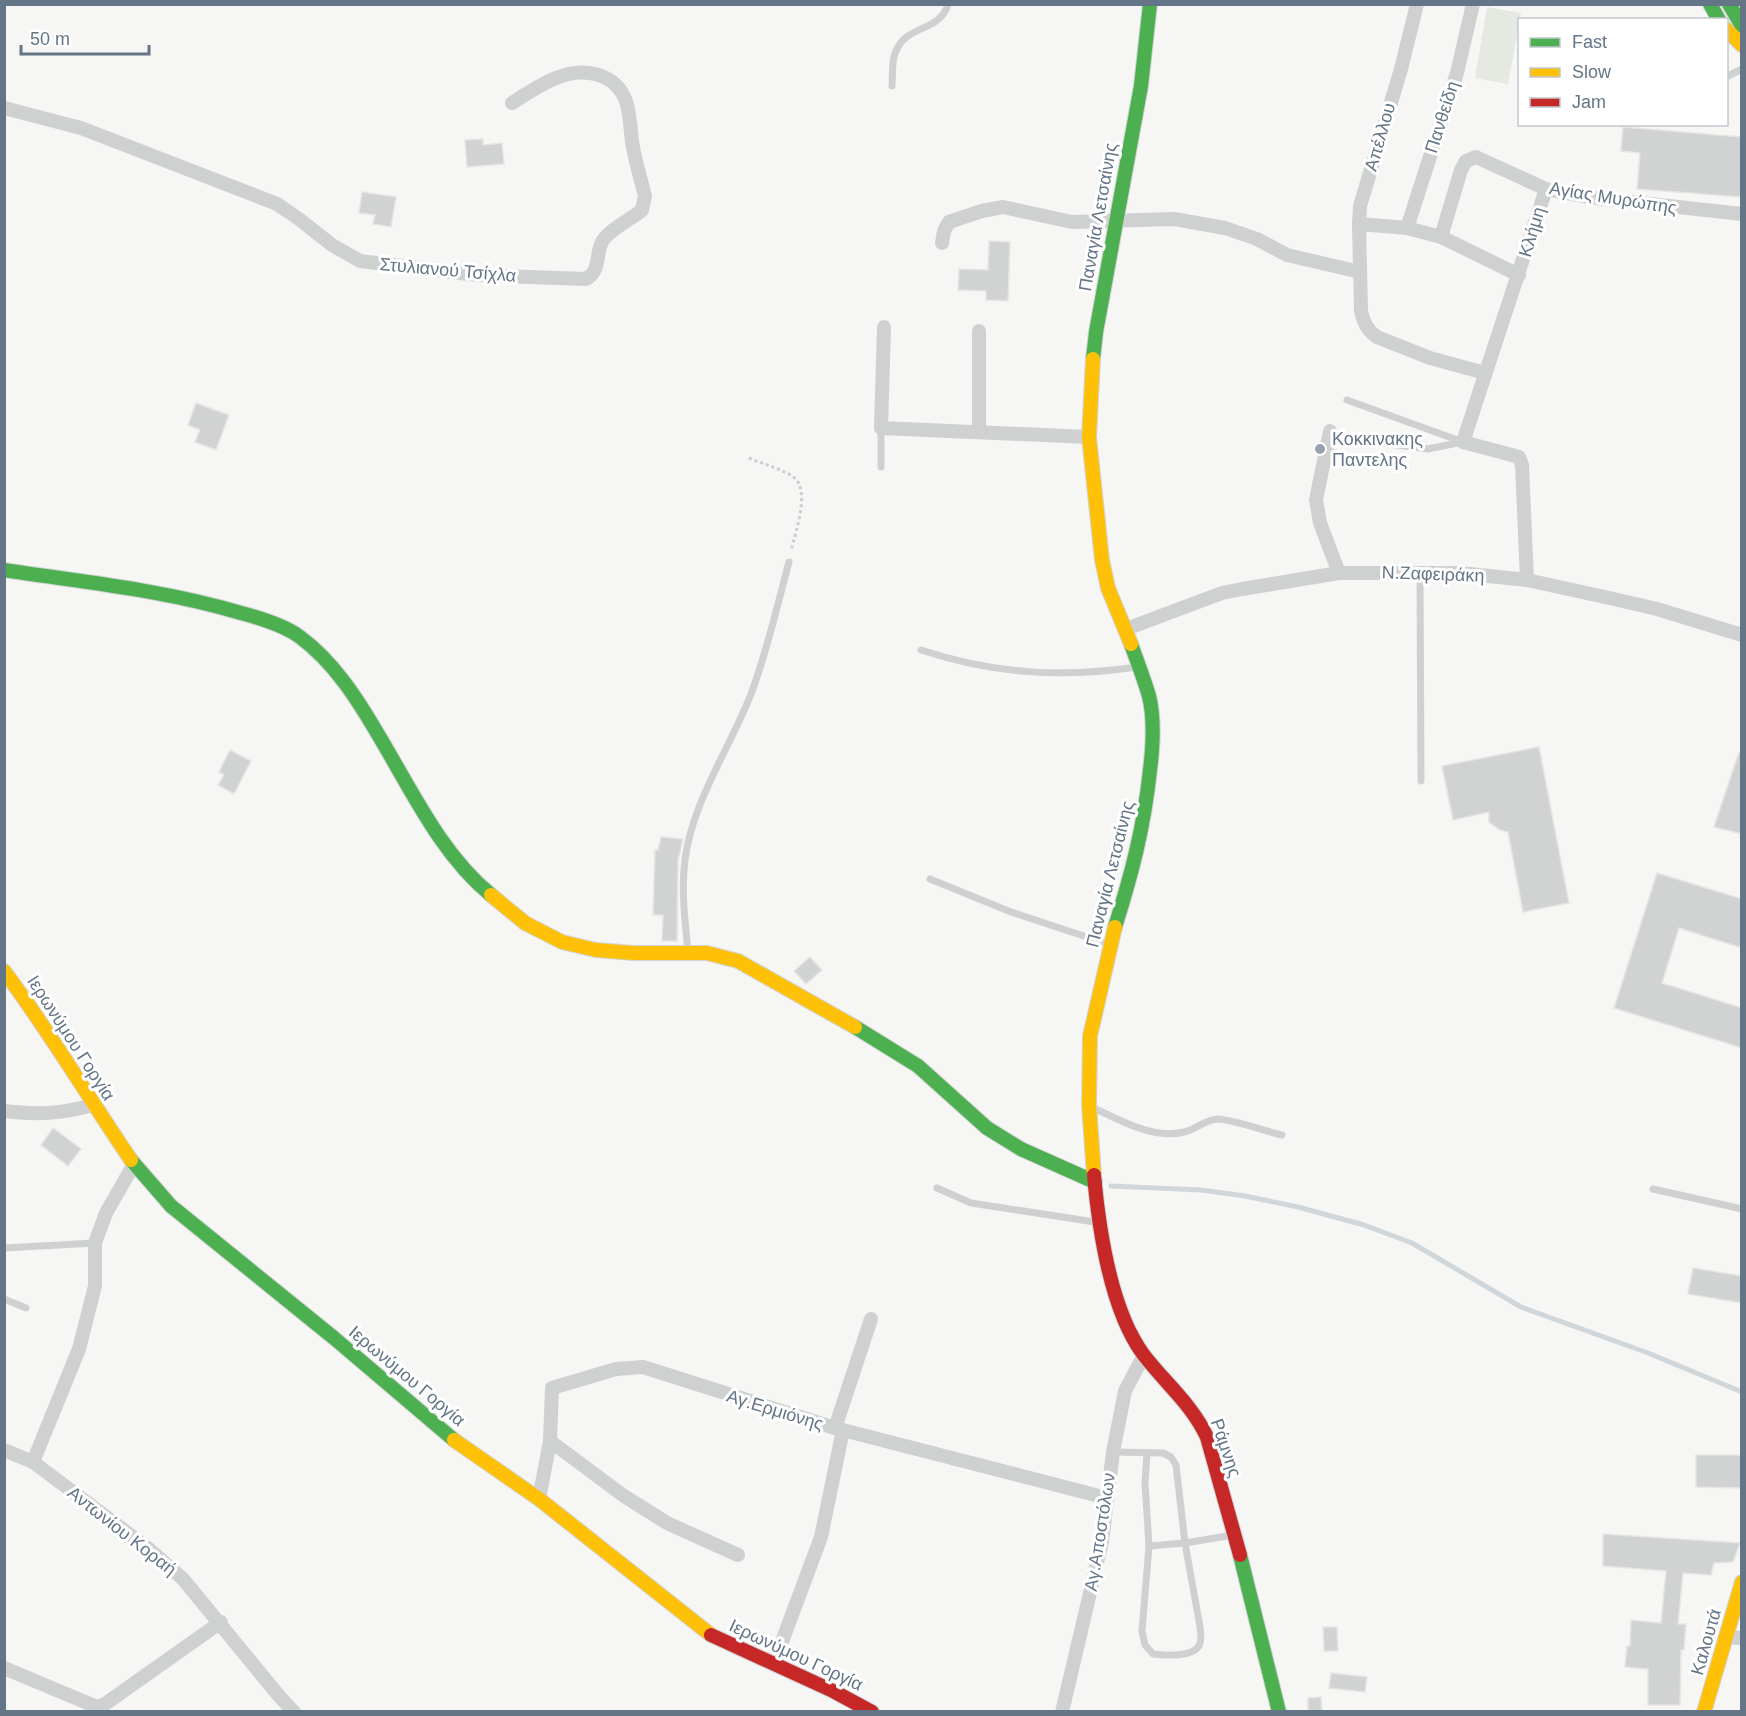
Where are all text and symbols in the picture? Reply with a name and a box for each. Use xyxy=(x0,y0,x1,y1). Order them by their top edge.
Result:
scale bar xyxy=(21,18,148,56)
legend xyxy=(1518,18,1728,126)
text: 50 m xyxy=(30,29,70,49)
text: Fast xyxy=(1572,32,1607,52)
text: Slow xyxy=(1572,62,1612,82)
street label: Πανθείδη xyxy=(1421,78,1463,156)
text: Jam xyxy=(1572,92,1606,112)
street label: Απέλλου xyxy=(1361,101,1399,173)
street label: Παναγία Λετσαίνης xyxy=(1075,141,1121,293)
street label: Αγίας Μυρώπης xyxy=(1548,178,1678,218)
street label: Κλήμη xyxy=(1515,204,1549,260)
street label: Στυλιανού Τσίχλα xyxy=(379,254,517,286)
place label: Κοκκινακης Παντελης xyxy=(1332,429,1423,470)
marker: Κοκκινακης Παντελης xyxy=(1313,442,1327,456)
street label: Ν.Ζαφειράκη xyxy=(1381,562,1485,586)
street label: Παναγία Λετσαίνης xyxy=(1082,798,1138,949)
street label: Ιερωνύμου Γοργία xyxy=(23,972,119,1104)
street label: Ιερωνύμου Γοργία xyxy=(345,1322,469,1430)
street label: Αγ.Ερμιόνης xyxy=(724,1386,826,1434)
street label: Ράμνης xyxy=(1207,1416,1245,1480)
street label: Αγ.Αποστόλων xyxy=(1081,1471,1119,1593)
street label: Αντωνίου Κοραή xyxy=(64,1483,180,1579)
street label: Καλουτά xyxy=(1687,1607,1725,1677)
street label: Ιερωνύμου Γοργία xyxy=(726,1615,866,1695)

